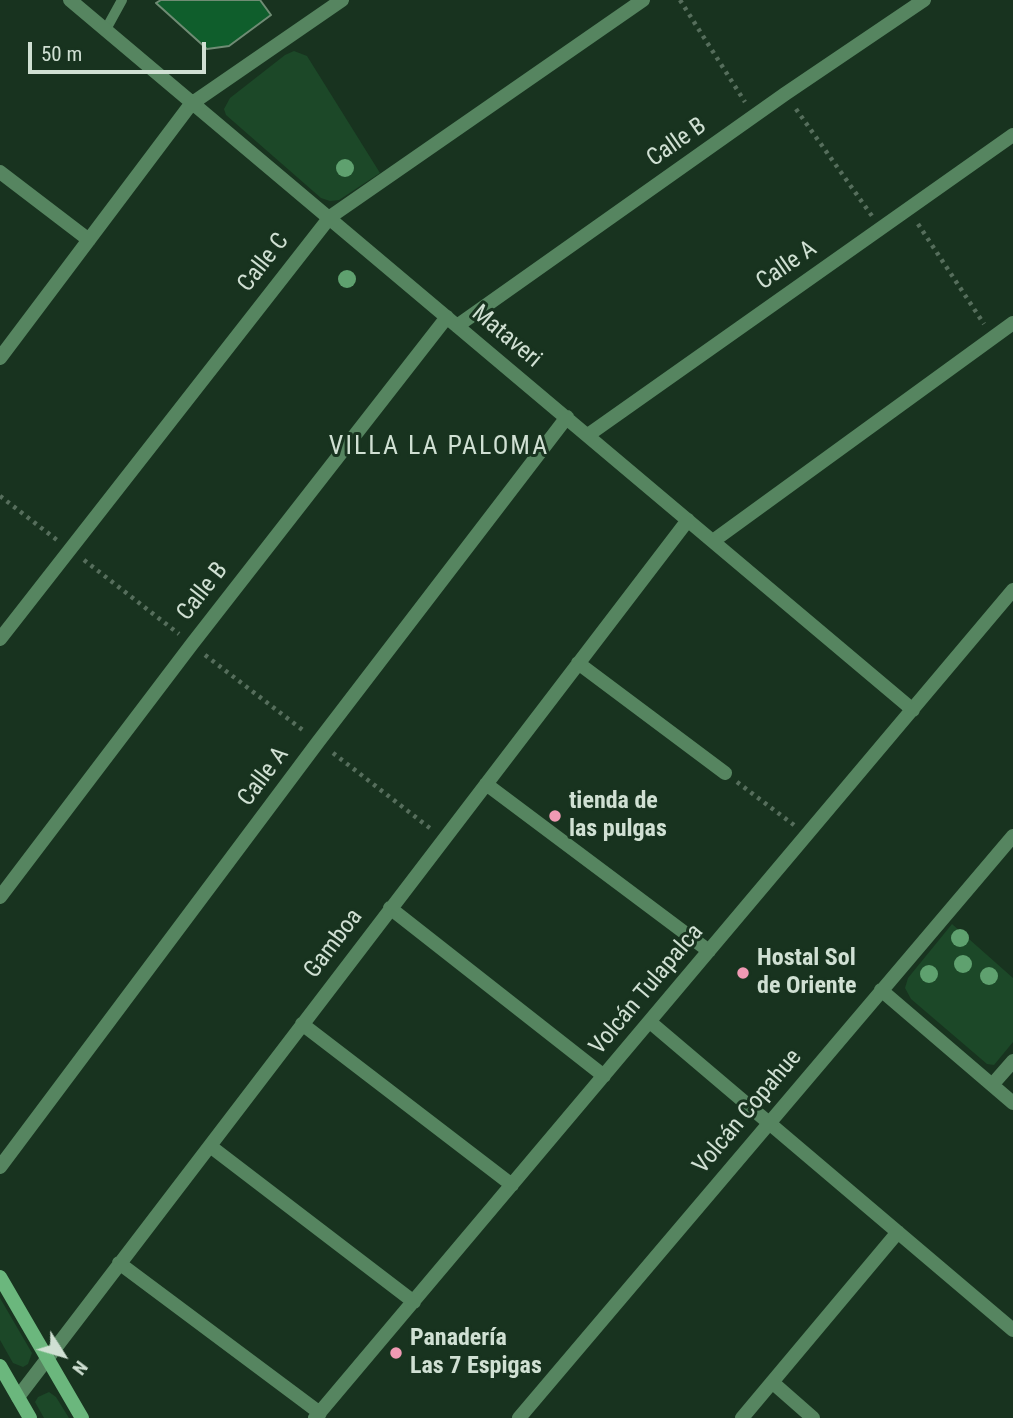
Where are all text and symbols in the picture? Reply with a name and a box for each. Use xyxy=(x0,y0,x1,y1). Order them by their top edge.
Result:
scale bar xyxy=(32,28,210,72)
text: 50 m xyxy=(41,42,82,66)
street label: Calle B xyxy=(642,112,712,174)
street label: Calle C xyxy=(232,228,296,298)
street label: Calle A xyxy=(751,235,823,297)
street label: Mataveri xyxy=(465,300,547,374)
district label: VILLA LA PALOMA xyxy=(331,431,547,463)
street label: Calle B xyxy=(171,557,235,627)
street label: Calle A xyxy=(232,742,296,812)
place label: tienda de las pulgas xyxy=(569,788,667,844)
marker: tienda de las pulgas xyxy=(547,808,563,824)
street label: Gamboa xyxy=(299,904,369,984)
street label: Volcán Tulapalca xyxy=(584,919,710,1061)
place label: Hostal Sol de Oriente xyxy=(757,945,857,1001)
marker: Hostal Sol de Oriente xyxy=(735,965,751,981)
street label: Volcán Copahue xyxy=(688,1044,808,1180)
north arrow xyxy=(28,1320,98,1390)
place label: Panadería Las 7 Espigas xyxy=(410,1325,542,1381)
marker: Panadería Las 7 Espigas xyxy=(388,1345,404,1361)
text: N xyxy=(67,1356,93,1380)

